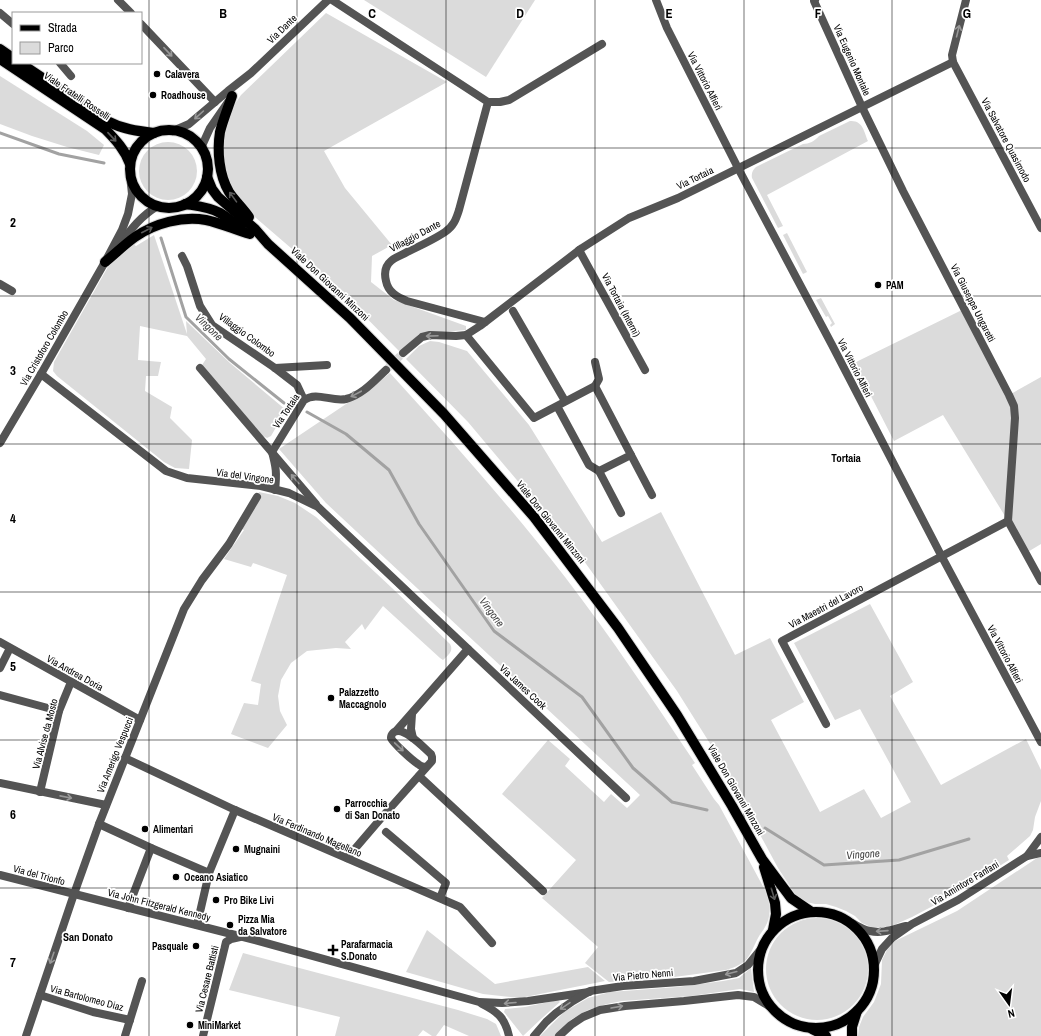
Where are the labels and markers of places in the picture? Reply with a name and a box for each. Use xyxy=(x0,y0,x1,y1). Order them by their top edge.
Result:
place label: Calavera xyxy=(165,68,200,81)
marker: Calavera xyxy=(152,69,162,79)
place label: Roadhouse xyxy=(161,89,206,102)
marker: Roadhouse xyxy=(148,90,158,100)
place label: PAM xyxy=(886,279,904,292)
marker: PAM xyxy=(873,280,883,290)
place label: Palazzetto Maccagnolo xyxy=(339,686,386,711)
marker: Palazzetto Maccagnolo xyxy=(326,693,336,703)
place label: Parrocchia di San Donato xyxy=(345,797,400,822)
marker: Parrocchia di San Donato xyxy=(332,804,342,814)
place label: Alimentari xyxy=(153,823,193,836)
marker: Alimentari xyxy=(140,824,150,834)
place label: Mugnaini xyxy=(244,843,280,856)
marker: Mugnaini xyxy=(231,844,241,854)
place label: Oceano Asiatico xyxy=(184,871,248,884)
marker: Oceano Asiatico xyxy=(171,872,181,882)
place label: Pro Bike Livi xyxy=(224,894,274,907)
marker: Pro Bike Livi xyxy=(211,895,221,905)
place label: Pizza Mia da Salvatore xyxy=(238,913,287,938)
marker: Pizza Mia da Salvatore xyxy=(225,920,235,930)
place label: Parafarmacia S.Donato xyxy=(341,938,393,963)
place label: Pasquale xyxy=(152,940,188,953)
marker: Pasquale xyxy=(191,941,201,951)
marker: Parafarmacia S.Donato xyxy=(328,945,338,955)
place label: MiniMarket xyxy=(198,1019,241,1032)
marker: MiniMarket xyxy=(185,1020,195,1030)

